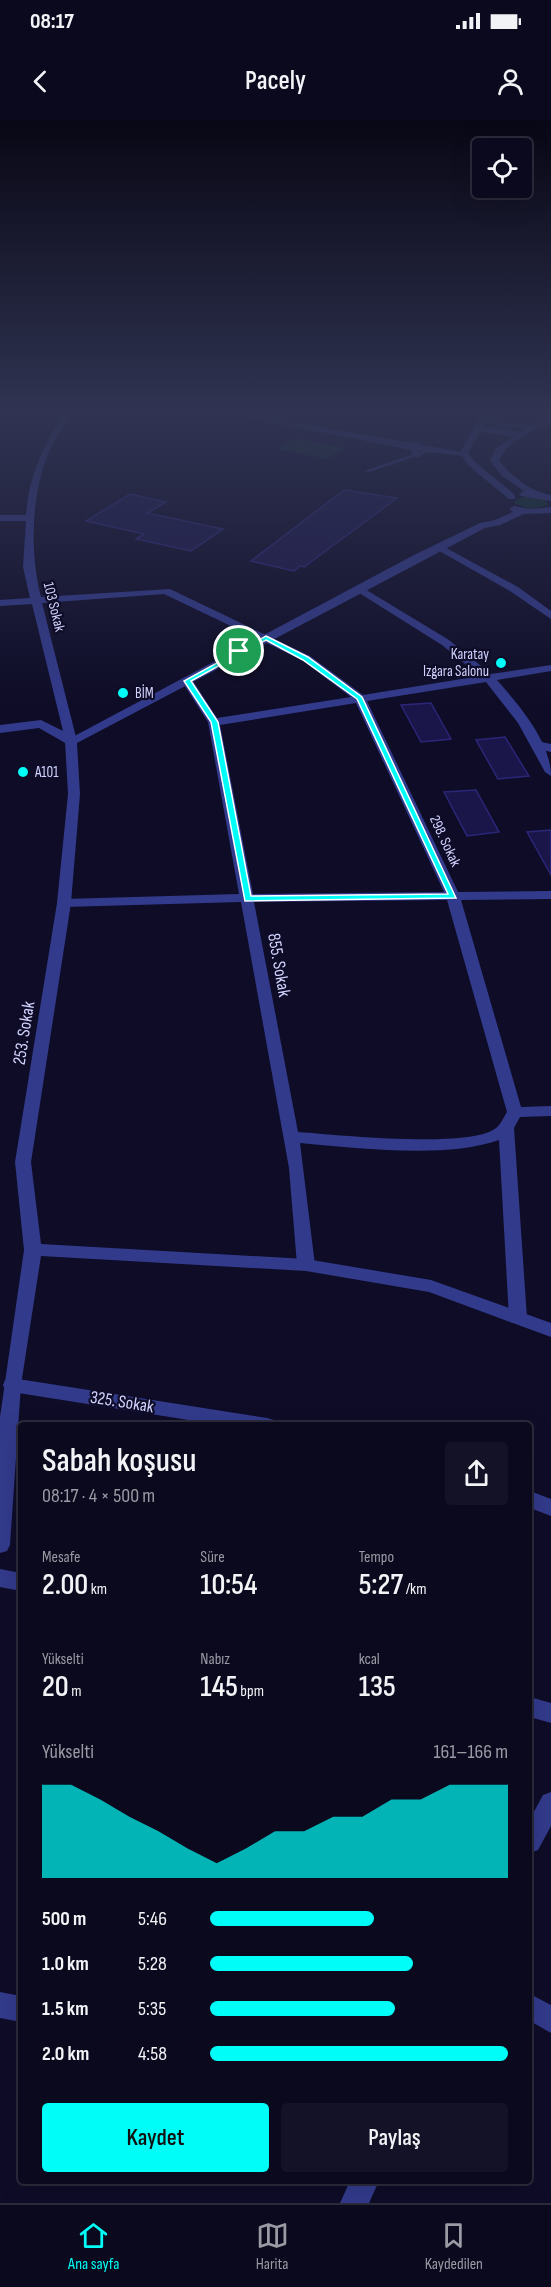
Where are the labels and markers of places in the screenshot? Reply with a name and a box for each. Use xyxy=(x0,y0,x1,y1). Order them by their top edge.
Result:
pin xyxy=(213,625,264,676)
place label: Karatay Izgara Salonu xyxy=(423,645,489,681)
marker: Karatay Izgara Salonu xyxy=(494,656,508,670)
place label: BİM xyxy=(135,684,154,703)
marker: BİM xyxy=(116,686,130,700)
place label: A101 xyxy=(34,763,59,782)
marker: A101 xyxy=(16,765,30,779)

